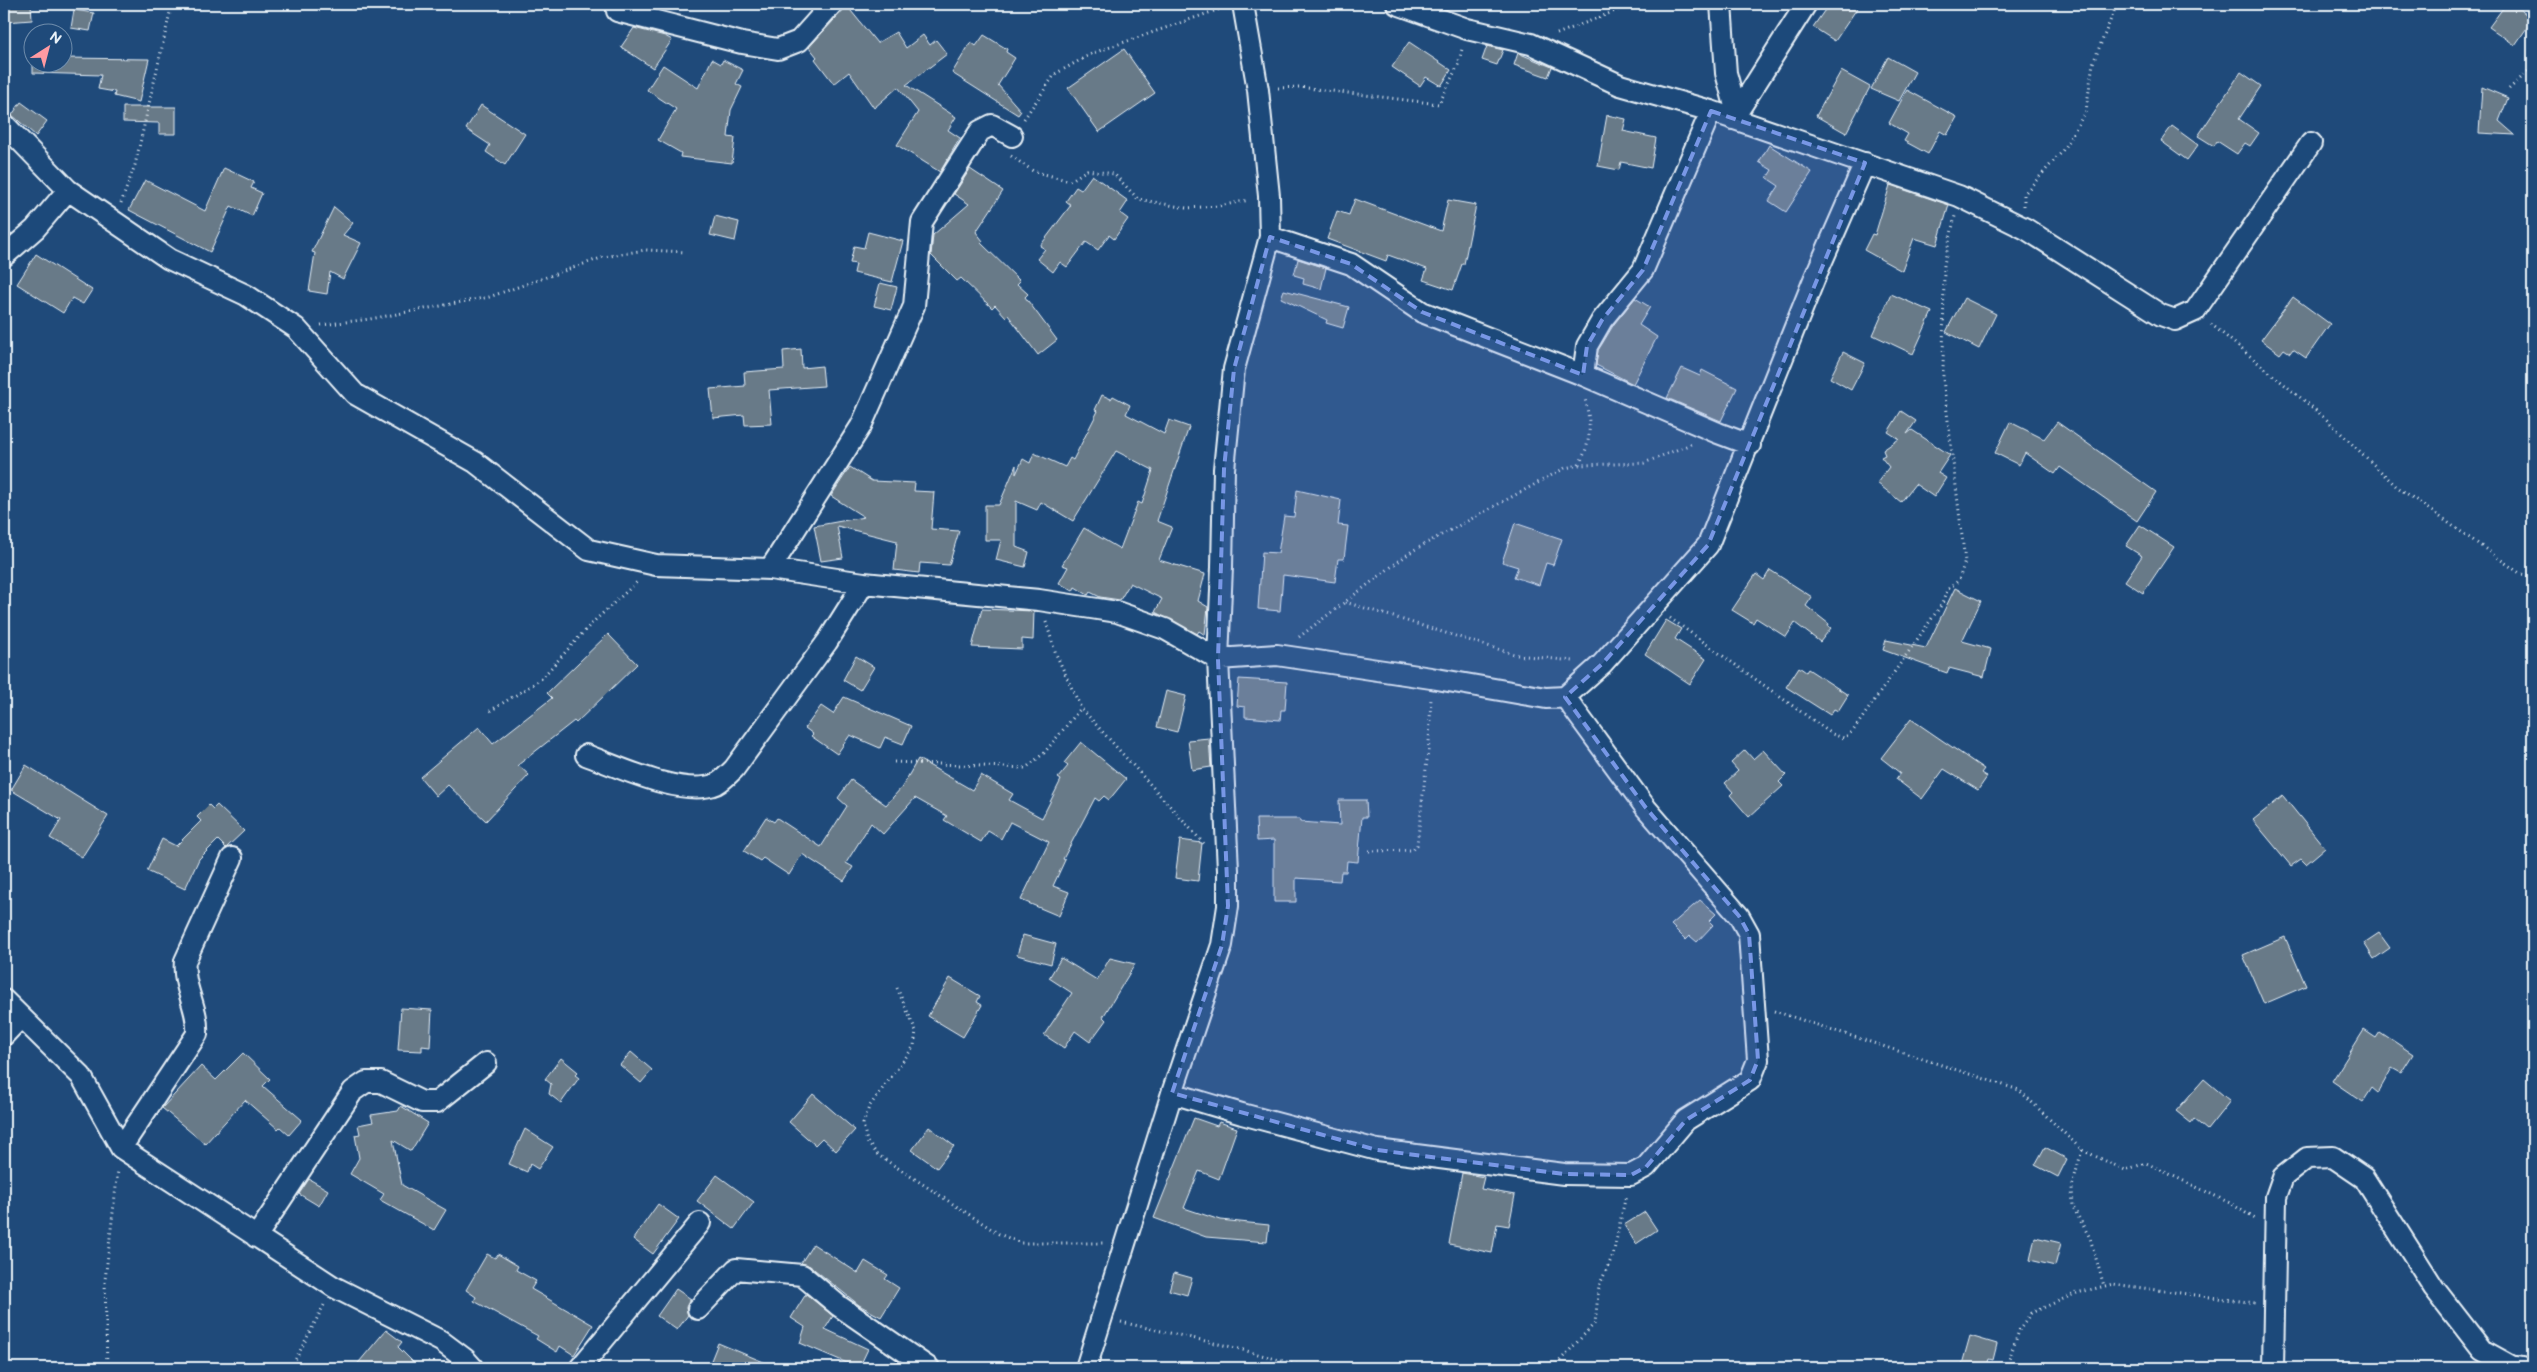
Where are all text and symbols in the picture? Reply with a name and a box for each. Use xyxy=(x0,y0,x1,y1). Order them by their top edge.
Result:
north arrow xyxy=(22,22,72,72)
text: N xyxy=(46,28,65,48)

